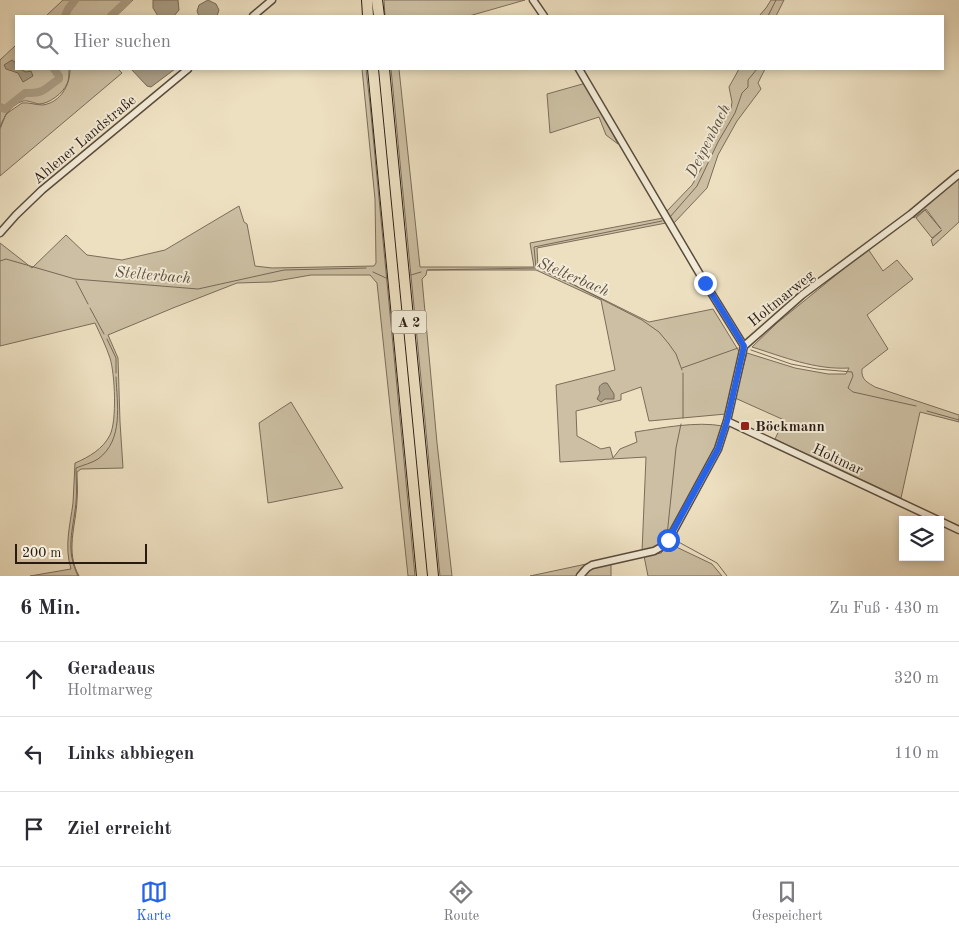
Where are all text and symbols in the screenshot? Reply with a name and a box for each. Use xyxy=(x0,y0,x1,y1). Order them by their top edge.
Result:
search box xyxy=(15,15,944,70)
icon: search xyxy=(33,29,61,57)
text: Hier suchen xyxy=(73,33,171,52)
street label: Ahlener Landstraße xyxy=(31,93,139,187)
water label: Deipenbach xyxy=(683,102,734,181)
water label: Stelterbach xyxy=(535,256,611,300)
water label: Stelterbach xyxy=(114,265,191,287)
street label: Holtmarweg xyxy=(746,268,818,330)
route end xyxy=(694,272,717,295)
road number: A 2 xyxy=(392,311,426,334)
marker: Böckmann xyxy=(739,420,751,432)
place label: Böckmann xyxy=(755,420,825,435)
street label: Holtmar xyxy=(810,442,865,479)
map controls xyxy=(899,516,944,561)
button: layers xyxy=(899,516,944,561)
route start xyxy=(657,529,680,552)
scale bar xyxy=(15,541,148,564)
text: 200 m xyxy=(22,546,61,560)
text: 6 Min. xyxy=(20,598,81,619)
text: Zu Fuß · 430 m xyxy=(829,601,939,617)
text: Geradeaus xyxy=(67,660,155,679)
icon: ahead xyxy=(20,665,48,693)
text: 320 m xyxy=(894,671,939,687)
text: Holtmarweg xyxy=(67,683,152,699)
icon: left xyxy=(20,740,48,768)
text: Links abbiegen xyxy=(67,745,194,764)
text: 110 m xyxy=(894,746,939,762)
icon: arrive xyxy=(20,815,48,843)
text: Ziel erreicht xyxy=(67,820,172,839)
tab: Karte xyxy=(136,878,171,925)
tab: Route xyxy=(443,878,479,925)
tab: Gespeichert xyxy=(752,878,823,925)

